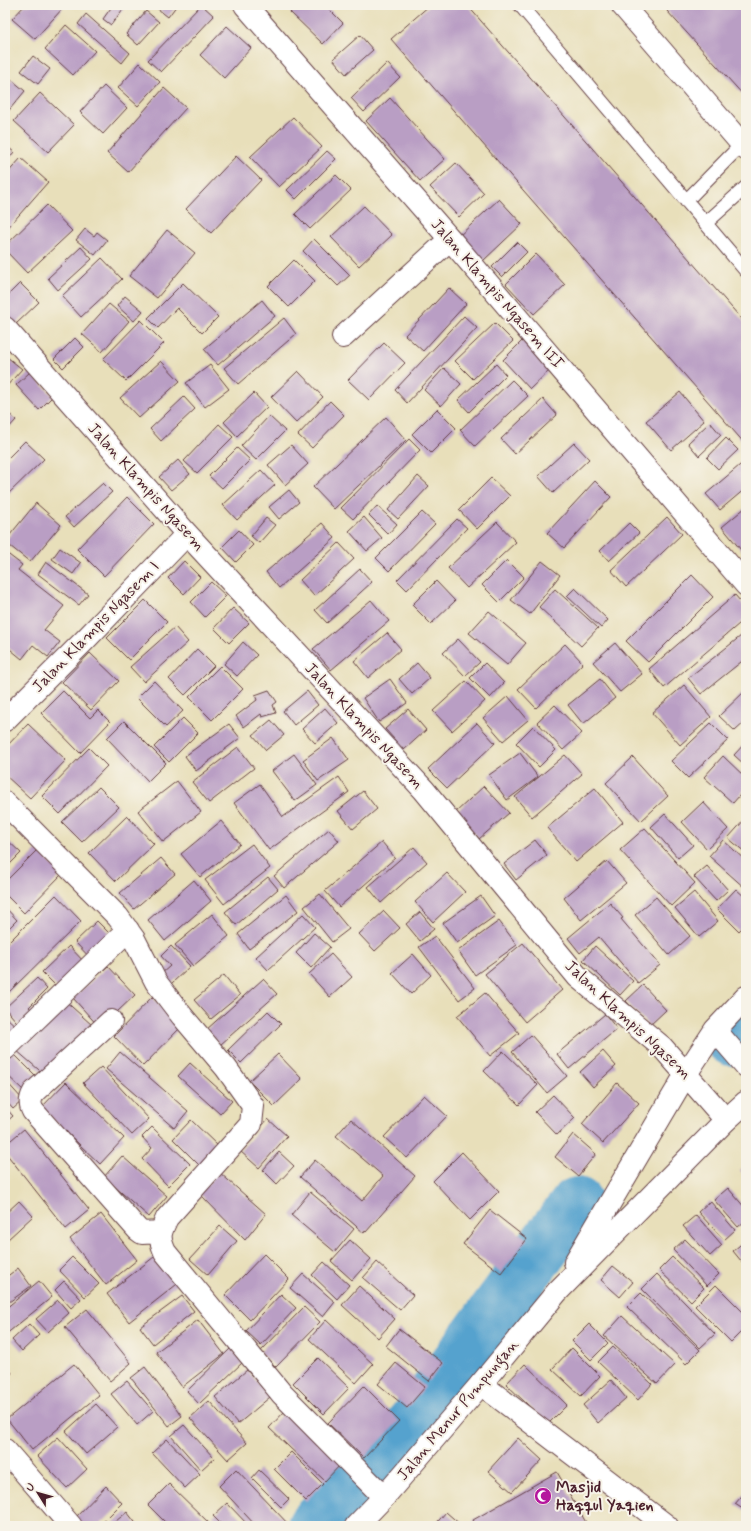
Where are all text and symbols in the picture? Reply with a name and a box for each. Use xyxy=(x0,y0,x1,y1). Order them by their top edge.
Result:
street label: Jalan Klampis Ngasem III xyxy=(426,214,568,374)
street label: Jalan Klampis Ngasem xyxy=(83,418,209,556)
street label: Jalan Klampis Ngasem I xyxy=(28,557,164,697)
street label: Jalan Klampis Ngasem xyxy=(300,658,428,794)
street label: Jalan Klampis Ngasem xyxy=(560,956,696,1084)
street label: Jalan Menur Pumpungan xyxy=(393,1335,524,1486)
north arrow xyxy=(18,1473,58,1513)
place label: Masjid Haqqul Yaqien xyxy=(556,1477,654,1516)
text: U xyxy=(23,1481,39,1495)
mosque icon: Masjid Haqqul Yaqien xyxy=(533,1486,553,1506)

